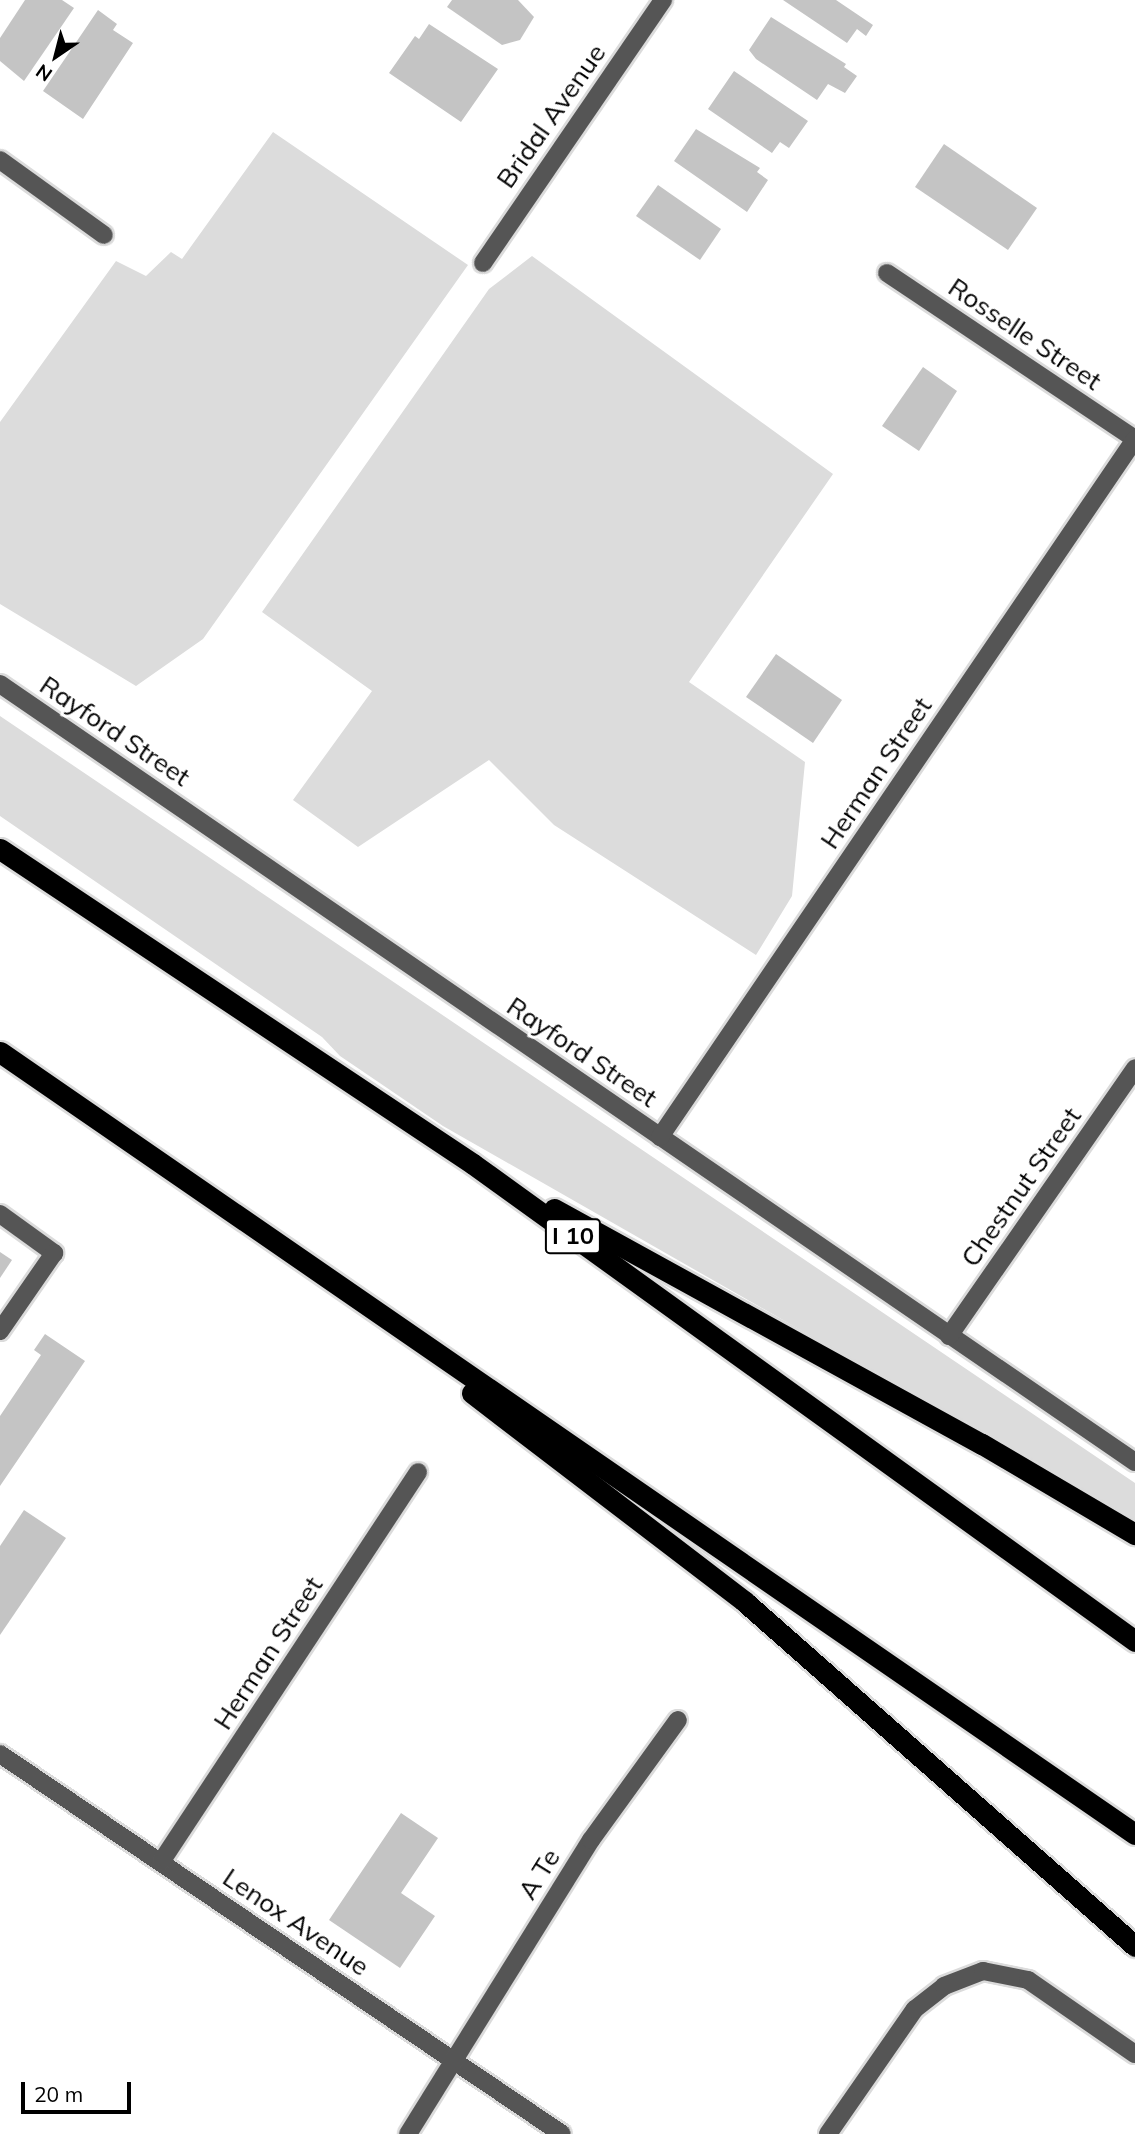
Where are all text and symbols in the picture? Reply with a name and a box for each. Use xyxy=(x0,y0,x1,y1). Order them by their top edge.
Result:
north arrow xyxy=(21,21,91,91)
street label: Bridal Avenue xyxy=(490,38,612,194)
text: N xyxy=(31,59,57,87)
street label: Rosselle Street xyxy=(943,271,1107,397)
street label: Rayford Street xyxy=(34,669,196,793)
street label: Herman Street xyxy=(814,691,938,855)
street label: Rayford Street xyxy=(501,990,663,1114)
street label: Chestnut Street xyxy=(955,1101,1087,1273)
road number: I 10 xyxy=(543,1216,603,1256)
street label: Herman Street xyxy=(207,1571,329,1735)
street label: A Te xyxy=(512,1843,566,1905)
street label: Lenox Avenue xyxy=(217,1862,375,1982)
scale bar xyxy=(24,2068,135,2112)
text: 20 m xyxy=(34,2081,83,2107)

